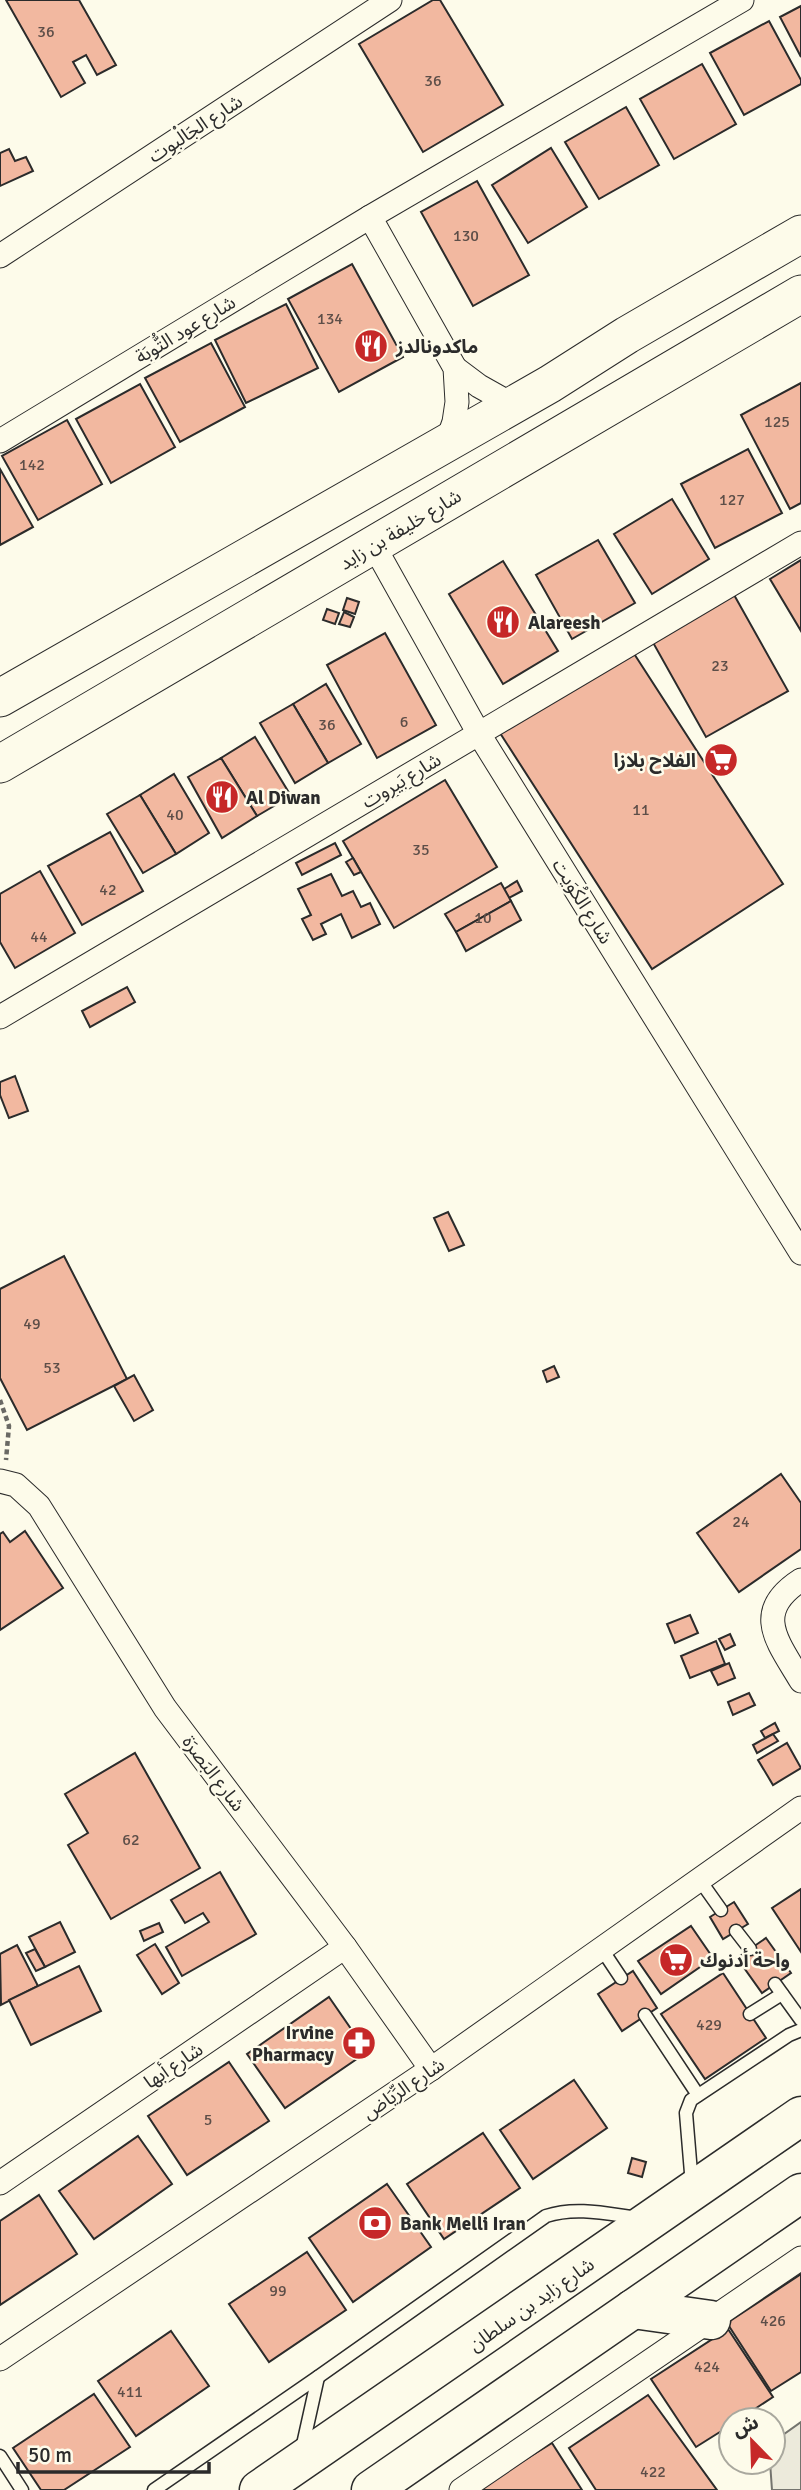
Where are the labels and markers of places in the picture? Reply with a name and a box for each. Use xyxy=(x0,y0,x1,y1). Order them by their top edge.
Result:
restaurant icon: ماكدونالدز xyxy=(352,327,390,365)
place label: ماكدونالدز xyxy=(395,335,478,359)
restaurant icon: Alareesh xyxy=(484,603,522,641)
place label: Alareesh xyxy=(528,611,601,635)
supermarket icon: الفلاح بلازا xyxy=(702,741,740,779)
place label: الفلاح بلازا xyxy=(614,749,696,774)
restaurant icon: Al Diwan xyxy=(203,778,241,816)
place label: Al Diwan xyxy=(246,786,321,810)
supermarket icon: واحة أدنوك xyxy=(657,1941,695,1979)
place label: واحة أدنوك xyxy=(700,1947,790,1973)
place label: Irvine Pharmacy xyxy=(252,2021,335,2067)
pharmacy icon: Irvine Pharmacy xyxy=(340,2024,378,2062)
bank icon: Bank Melli Iran xyxy=(356,2204,394,2242)
place label: Bank Melli Iran xyxy=(400,2212,526,2236)

